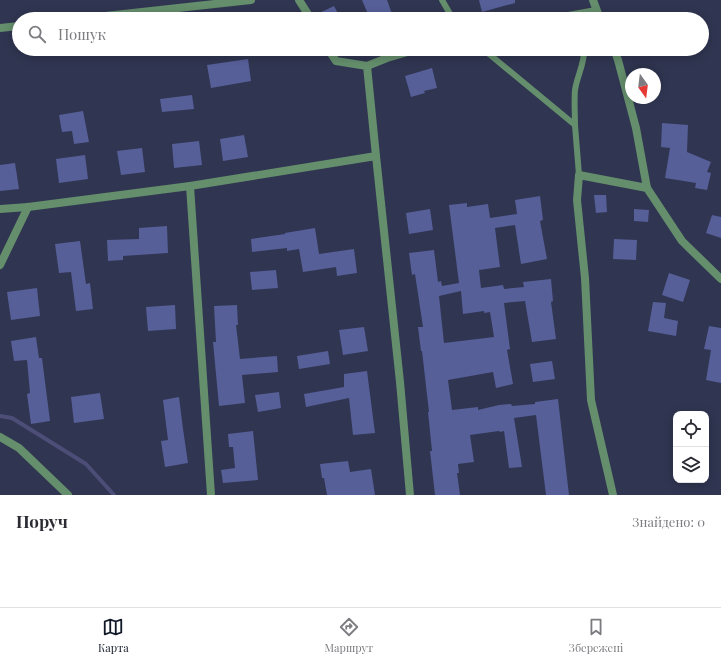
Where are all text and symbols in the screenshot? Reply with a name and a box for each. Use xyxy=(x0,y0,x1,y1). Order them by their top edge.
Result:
search box xyxy=(12,12,709,56)
icon: search xyxy=(26,23,48,45)
text: Пошук xyxy=(58,24,106,44)
north arrow xyxy=(625,68,661,104)
map controls xyxy=(673,411,709,483)
button: locate xyxy=(673,411,709,447)
button: layers xyxy=(673,447,709,483)
text: Поруч xyxy=(16,510,68,532)
text: Знайдено: 0 xyxy=(632,513,705,530)
tab: Карта xyxy=(98,616,129,655)
tab: Маршрут xyxy=(325,616,373,655)
tab: Збережені xyxy=(569,616,623,655)

